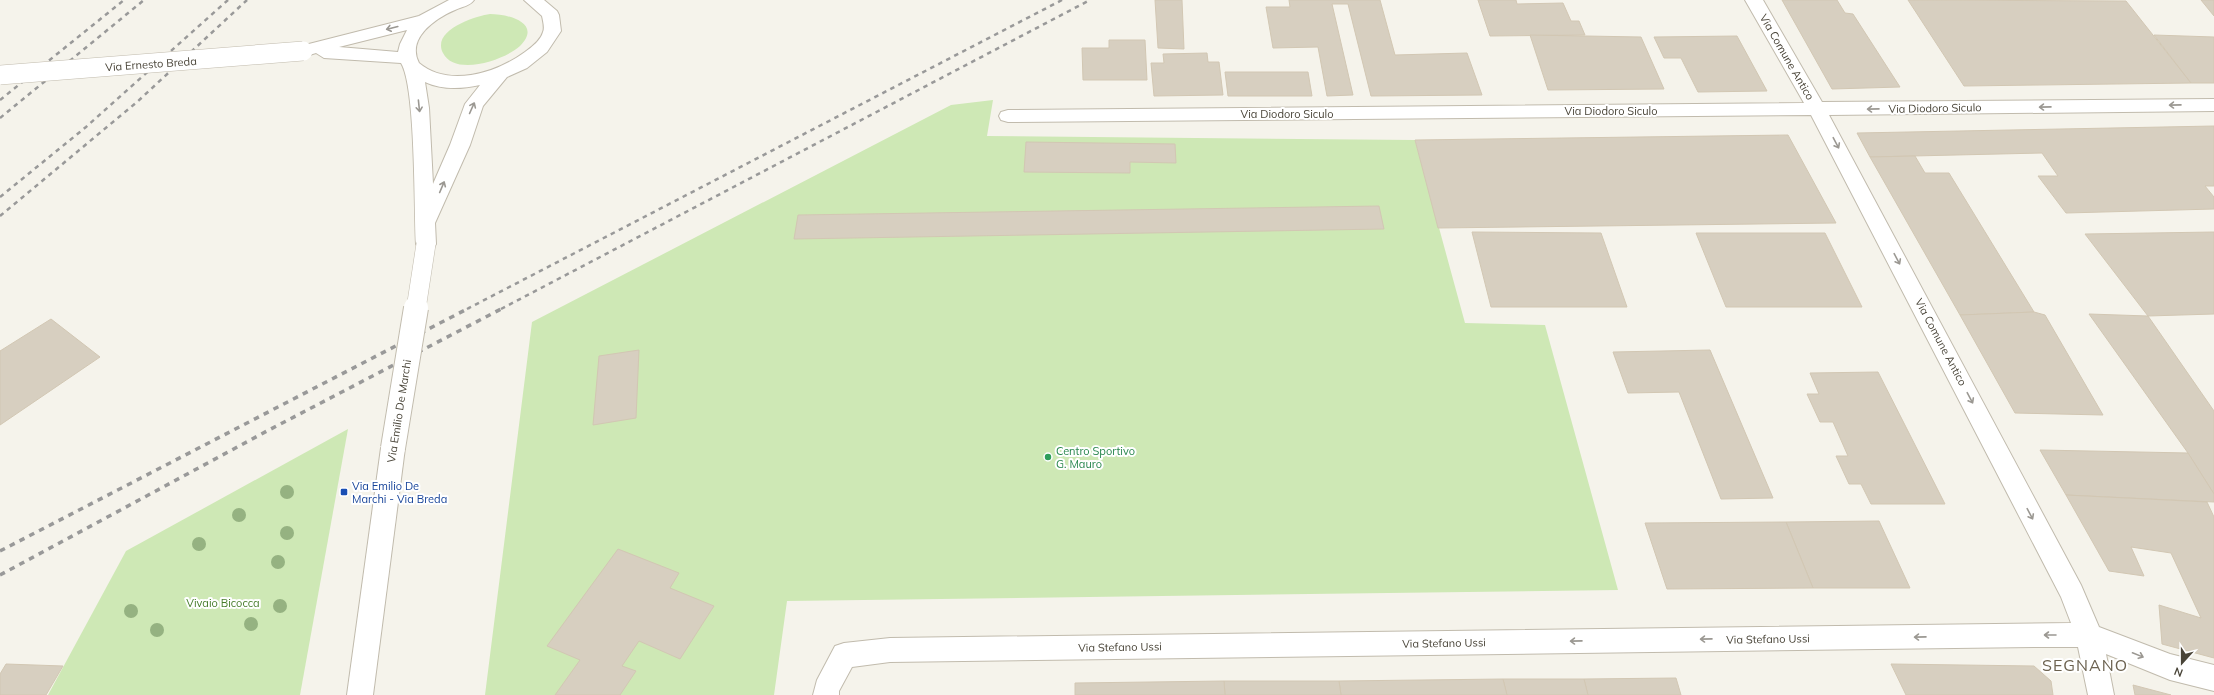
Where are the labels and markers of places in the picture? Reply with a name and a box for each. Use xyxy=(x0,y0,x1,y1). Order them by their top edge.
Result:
place label: Centro Sportivo G. Mauro xyxy=(1056,444,1135,471)
marker: Centro Sportivo G. Mauro xyxy=(1043,452,1053,462)
place label: Via Emilio De Marchi - Via Breda xyxy=(352,479,447,506)
marker: Via Emilio De Marchi - Via Breda xyxy=(339,487,349,497)

